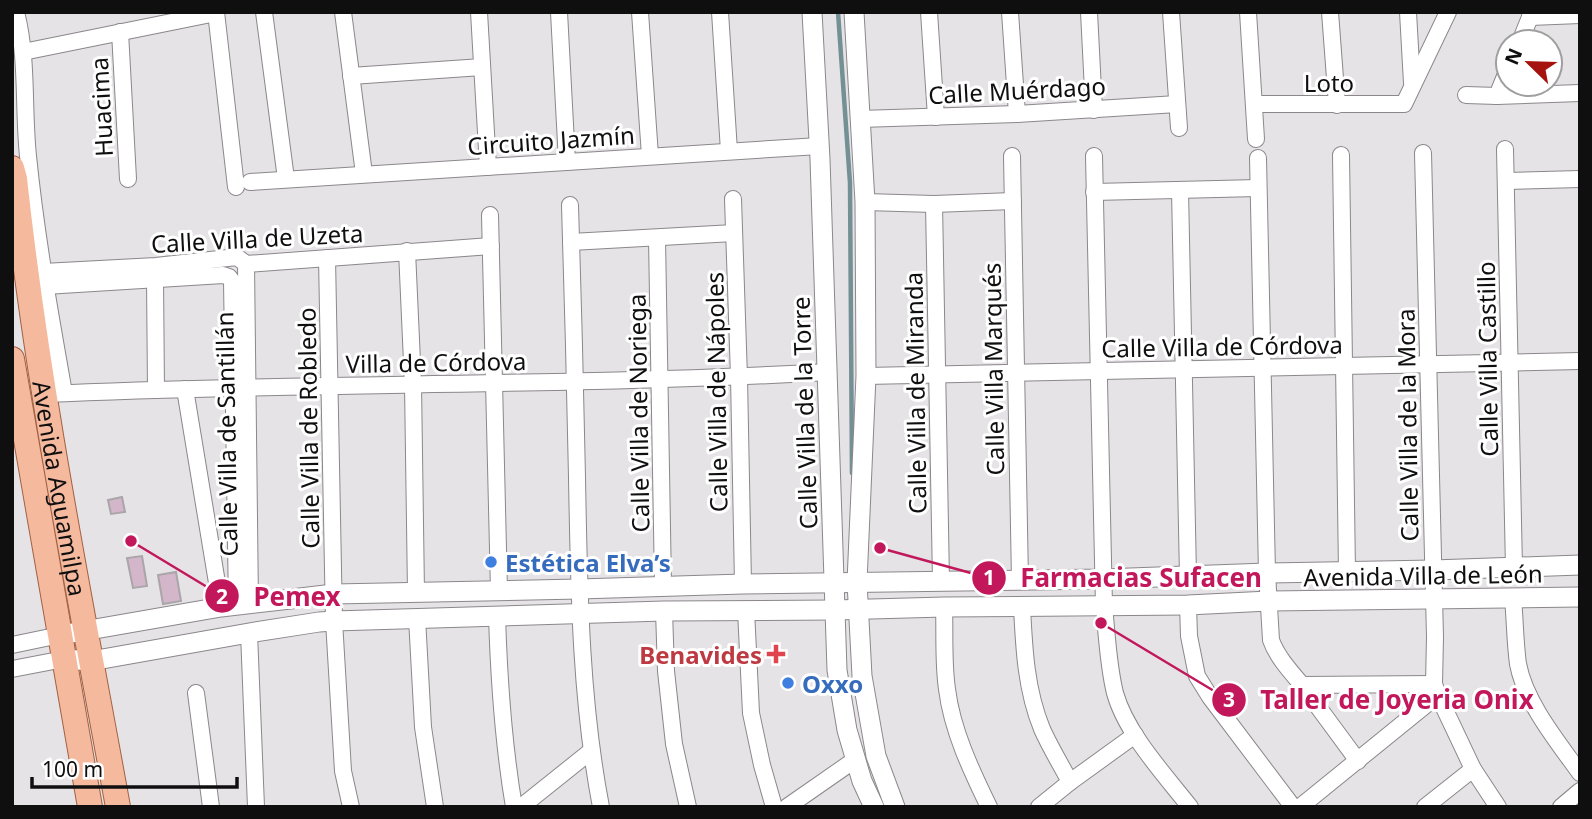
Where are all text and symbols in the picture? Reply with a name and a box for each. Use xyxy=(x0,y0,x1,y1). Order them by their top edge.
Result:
north arrow xyxy=(1494,28,1564,98)
text: N xyxy=(1498,44,1528,69)
street label: Huacima xyxy=(82,56,120,158)
street label: Loto xyxy=(1304,66,1354,99)
street label: Calle Muérdago xyxy=(927,69,1107,111)
street label: Circuito Jazmín xyxy=(466,118,636,162)
street label: Calle Villa de Uzeta xyxy=(150,216,364,260)
street label: Calle Villa Castillo xyxy=(1469,261,1505,457)
street label: Calle Villa Marqués xyxy=(975,262,1011,476)
street label: Calle Villa de Nápoles xyxy=(697,272,735,512)
street label: Calle Villa de Miranda xyxy=(896,272,934,514)
street label: Calle Villa de Noriega xyxy=(619,293,657,533)
street label: Calle Villa de la Torre xyxy=(783,296,825,530)
street label: Calle Villa de Robledo xyxy=(289,307,327,549)
street label: Calle Villa de la Mora xyxy=(1388,308,1426,542)
street label: Calle Villa de Santillán xyxy=(207,311,245,557)
street label: Calle Villa de Córdova xyxy=(1101,327,1343,365)
street label: Villa de Córdova xyxy=(345,344,527,380)
street label: Avenida Aguamilpa xyxy=(26,378,95,599)
place label: Estética Elva’s xyxy=(505,546,671,579)
marker: Estética Elva’s xyxy=(483,554,499,570)
callout: Farmacias Sufacen xyxy=(971,555,1276,602)
street label: Avenida Villa de León xyxy=(1303,556,1543,594)
text: Farmacias Sufacen xyxy=(1020,559,1262,595)
text: 1 xyxy=(983,563,995,591)
callout: Pemex xyxy=(204,573,354,620)
text: Pemex xyxy=(253,578,341,614)
text: 2 xyxy=(216,582,228,610)
place label: Benavides xyxy=(639,638,762,671)
marker: Benavides xyxy=(768,646,784,662)
place label: Oxxo xyxy=(802,667,863,700)
marker: Oxxo xyxy=(780,675,796,691)
callout: Taller de Joyeria Onix xyxy=(1211,676,1547,723)
text: Taller de Joyeria Onix xyxy=(1260,681,1534,717)
text: 3 xyxy=(1223,685,1235,713)
scale bar xyxy=(32,746,236,790)
text: 100 m xyxy=(42,755,103,783)

